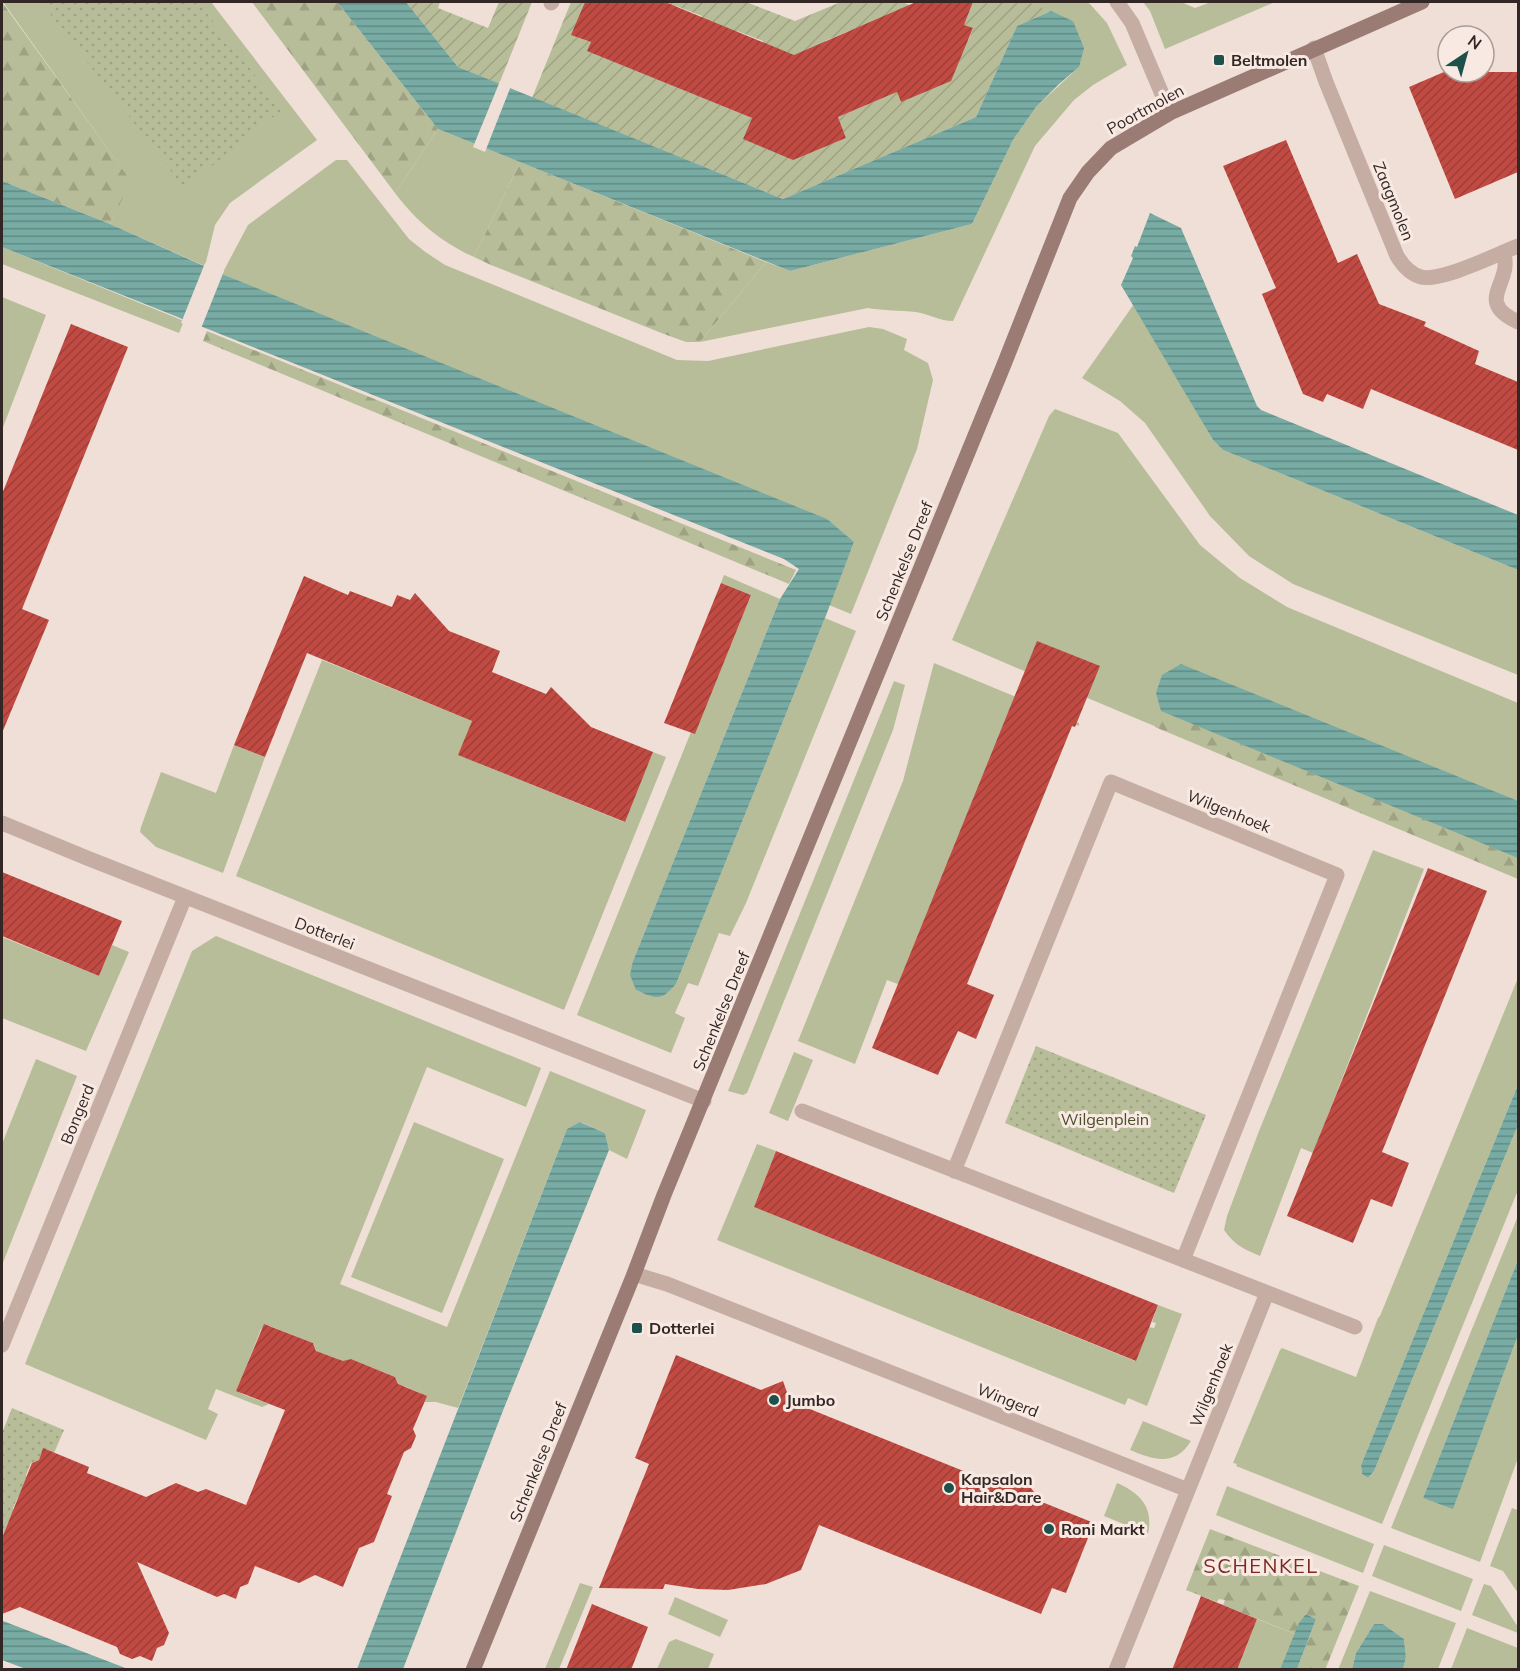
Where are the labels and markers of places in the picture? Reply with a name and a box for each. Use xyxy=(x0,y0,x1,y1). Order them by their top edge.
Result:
place label: Beltmolen xyxy=(1231,50,1308,70)
marker: Beltmolen xyxy=(1212,53,1226,67)
place label: Dotterlei xyxy=(649,1318,714,1338)
marker: Dotterlei xyxy=(630,1321,644,1335)
place label: Jumbo xyxy=(786,1390,835,1410)
marker: Jumbo xyxy=(767,1393,781,1407)
place label: Kapsalon Hair&Dare xyxy=(961,1469,1042,1507)
marker: Kapsalon Hair&Dare xyxy=(942,1481,956,1495)
place label: Roni Markt xyxy=(1061,1519,1145,1539)
marker: Roni Markt xyxy=(1042,1522,1056,1536)

